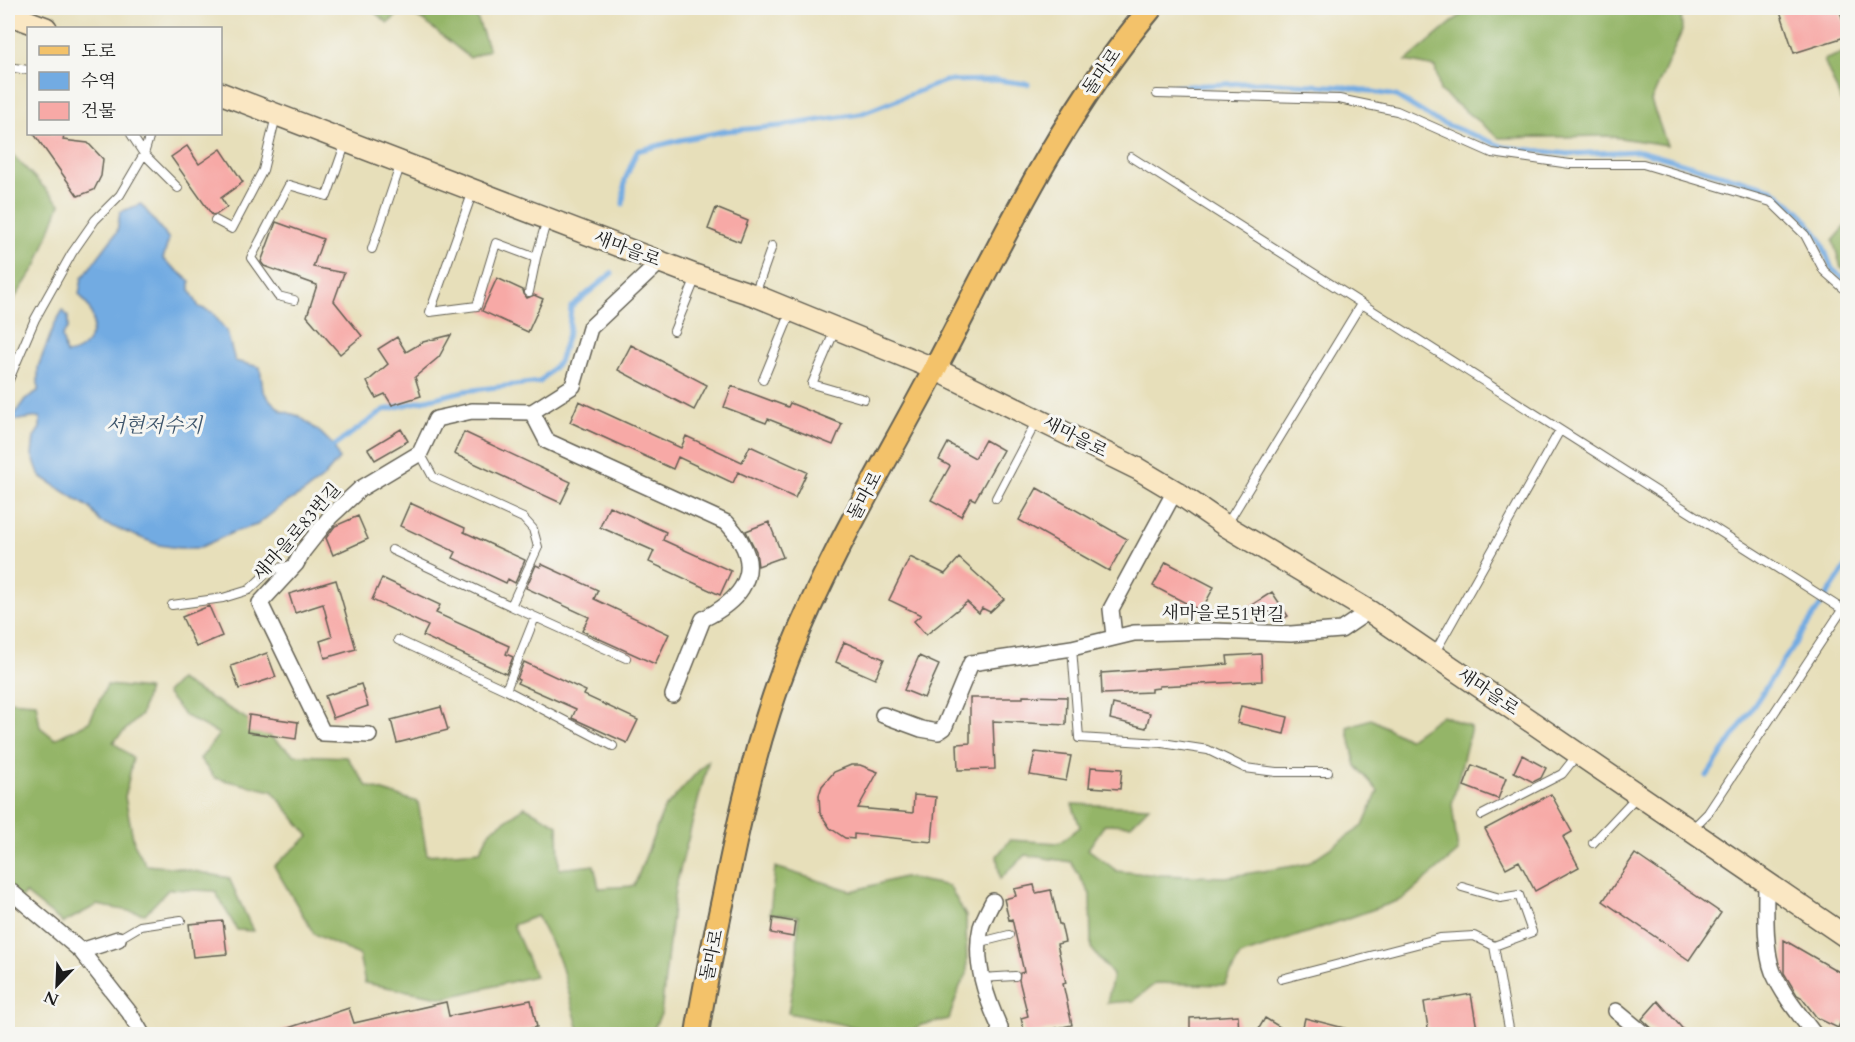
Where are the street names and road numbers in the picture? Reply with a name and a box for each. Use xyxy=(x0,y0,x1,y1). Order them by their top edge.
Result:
street label: 돌마로 xyxy=(1077,43,1127,101)
street label: 새마을로 xyxy=(590,225,664,273)
street label: 새마을로 xyxy=(1038,410,1112,464)
street label: 돌마로 xyxy=(842,467,888,525)
street label: 새마을로83번길 xyxy=(247,477,347,587)
street label: 새마을로51번길 xyxy=(1161,600,1285,628)
street label: 새마을로 xyxy=(1452,662,1524,722)
street label: 돌마로 xyxy=(694,927,730,983)

